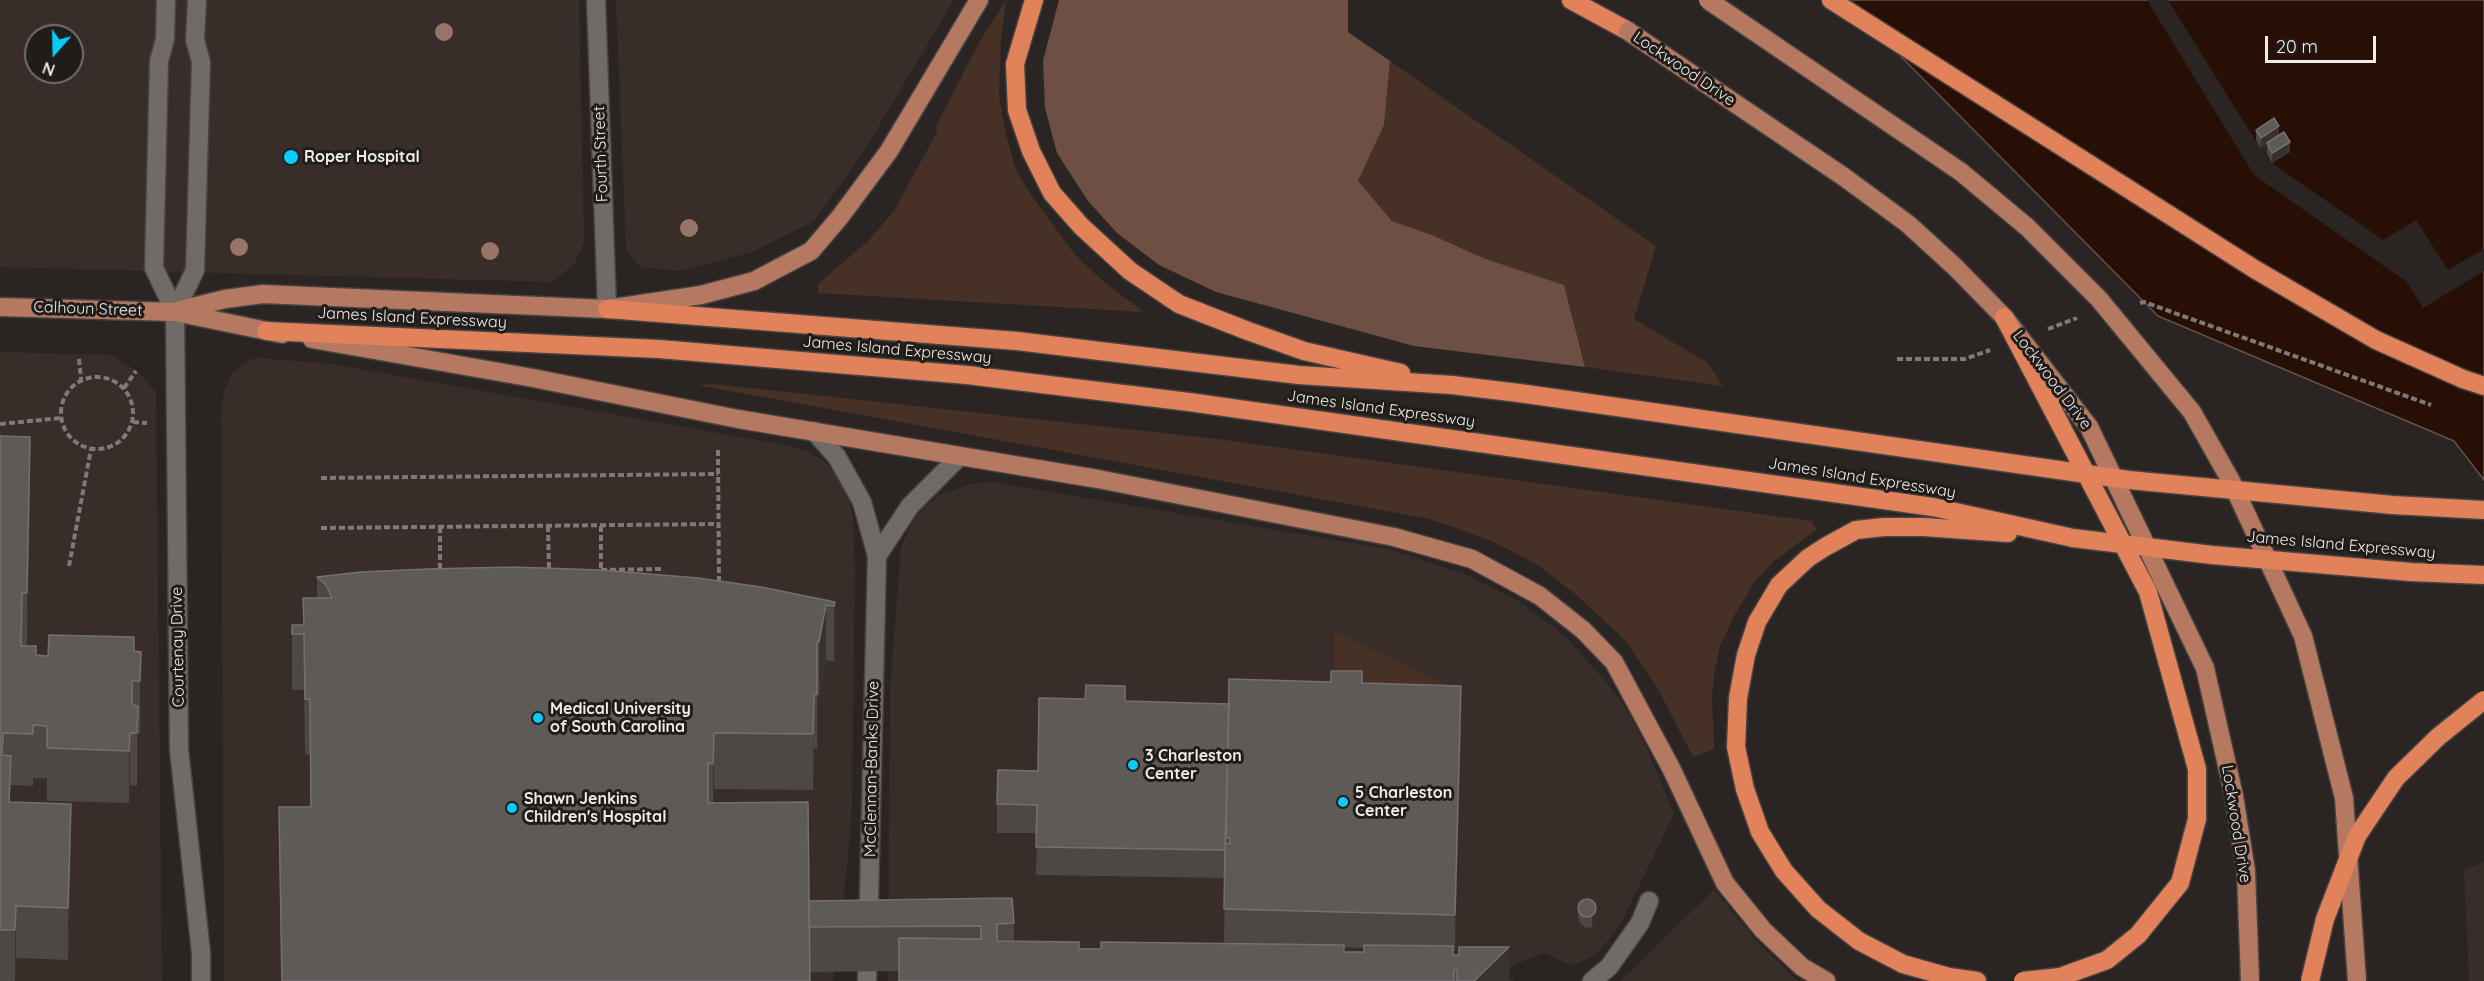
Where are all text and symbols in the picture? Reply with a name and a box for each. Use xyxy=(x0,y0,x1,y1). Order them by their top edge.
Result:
north arrow xyxy=(24,24,84,84)
scale bar xyxy=(2268,24,2379,62)
street label: Lockwood Drive xyxy=(1629,28,1739,110)
text: 20 m xyxy=(2276,35,2318,58)
text: N xyxy=(40,58,57,80)
street label: Fourth Street xyxy=(590,106,612,202)
place label: Roper Hospital xyxy=(304,147,420,167)
marker: Roper Hospital xyxy=(282,148,300,166)
street label: Calhoun Street xyxy=(33,298,143,320)
street label: James Island Expressway xyxy=(317,303,507,333)
street label: Lockwood Drive xyxy=(2009,327,2095,433)
street label: James Island Expressway xyxy=(802,332,992,368)
street label: James Island Expressway xyxy=(1286,386,1476,432)
street label: James Island Expressway xyxy=(1767,454,1957,502)
street label: James Island Expressway xyxy=(2246,527,2436,563)
street label: Courtenay Drive xyxy=(167,587,189,707)
street label: McClennan-Banks Drive xyxy=(861,681,883,857)
place label: Medical University of South Carolina xyxy=(550,699,691,737)
marker: Medical University of South Carolina xyxy=(531,711,545,725)
place label: 3 Charleston Center xyxy=(1145,746,1242,784)
marker: 3 Charleston Center xyxy=(1126,758,1140,772)
street label: Lockwood Drive xyxy=(2217,764,2255,884)
place label: 5 Charleston Center xyxy=(1355,783,1452,821)
place label: Shawn Jenkins Children's Hospital xyxy=(524,789,666,827)
marker: 5 Charleston Center xyxy=(1336,795,1350,809)
marker: Shawn Jenkins Children's Hospital xyxy=(505,801,519,815)

